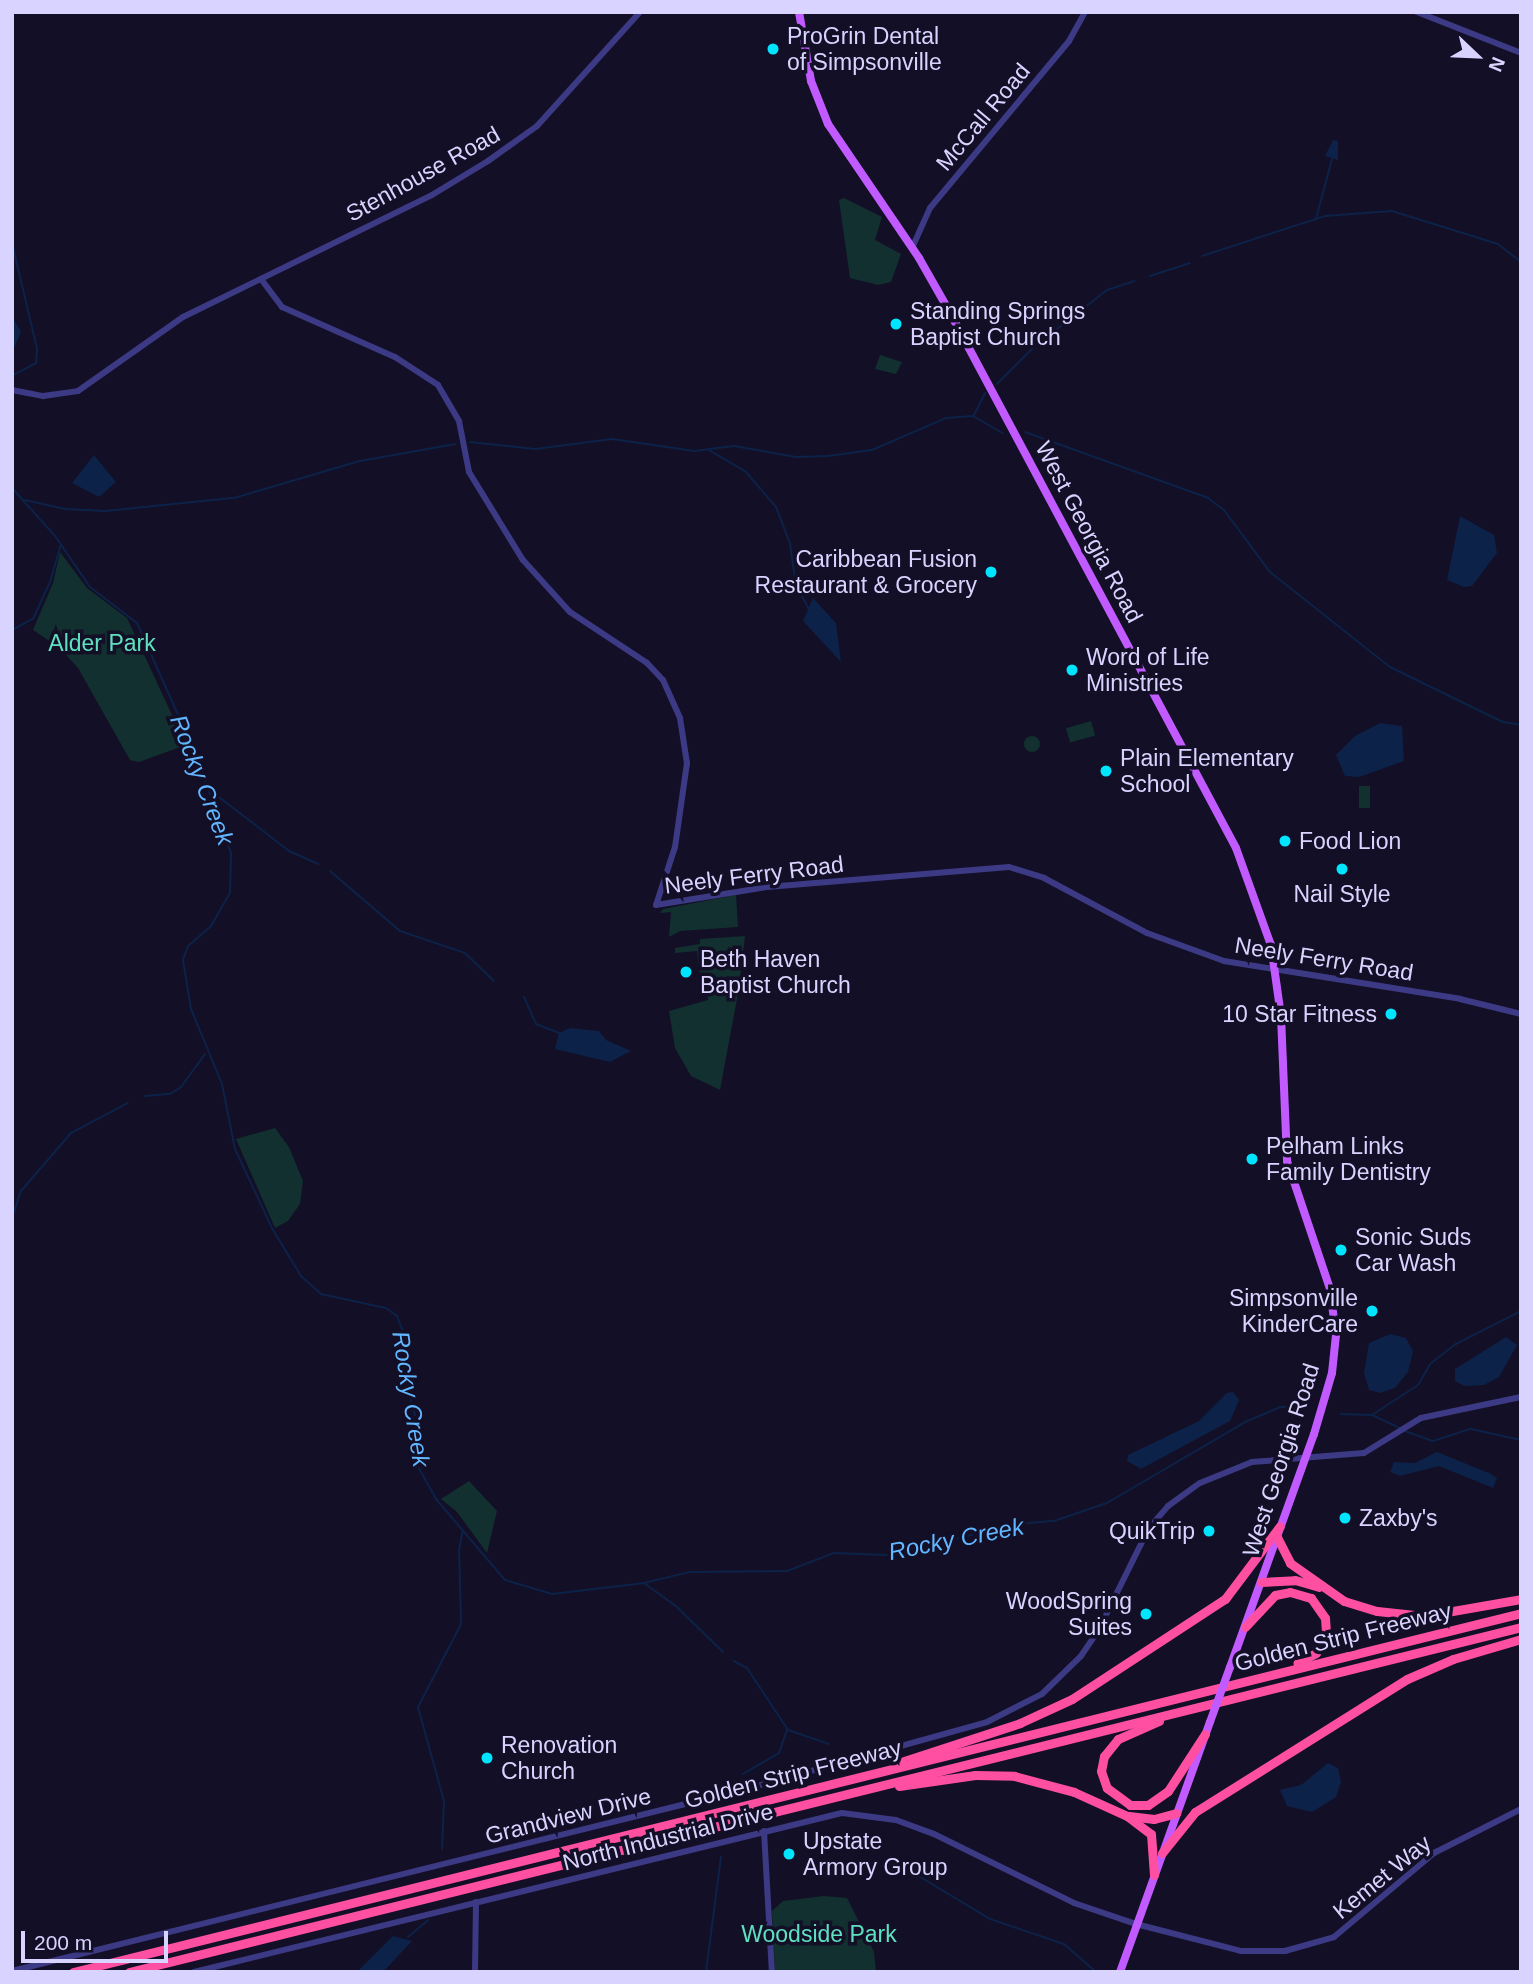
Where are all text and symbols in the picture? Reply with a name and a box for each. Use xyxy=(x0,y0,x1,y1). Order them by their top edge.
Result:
north arrow xyxy=(1442,21,1512,91)
place label: ProGrin Dental of Simpsonville xyxy=(787,22,942,76)
marker: ProGrin Dental of Simpsonville xyxy=(765,41,781,57)
text: N xyxy=(1484,54,1509,75)
street label: McCall Road xyxy=(930,58,1036,176)
street label: Stenhouse Road xyxy=(341,120,505,228)
place label: Standing Springs Baptist Church xyxy=(910,297,1085,351)
marker: Standing Springs Baptist Church xyxy=(888,316,904,332)
street label: West Georgia Road xyxy=(1030,437,1148,627)
place label: Caribbean Fusion Restaurant & Grocery xyxy=(755,545,977,599)
marker: Caribbean Fusion Restaurant & Grocery xyxy=(983,564,999,580)
park label: Alder Park xyxy=(48,629,156,657)
place label: Word of Life Ministries xyxy=(1086,643,1210,697)
marker: Word of Life Ministries xyxy=(1064,662,1080,678)
water label: Rocky Creek xyxy=(164,711,240,849)
place label: Plain Elementary School xyxy=(1120,744,1294,798)
marker: Plain Elementary School xyxy=(1098,763,1114,779)
place label: Food Lion xyxy=(1299,827,1401,855)
marker: Food Lion xyxy=(1277,833,1293,849)
street label: Neely Ferry Road xyxy=(663,850,845,900)
marker: Nail Style xyxy=(1334,861,1350,877)
place label: Nail Style xyxy=(1293,880,1391,908)
street label: Neely Ferry Road xyxy=(1233,931,1415,987)
place label: Beth Haven Baptist Church xyxy=(700,945,851,999)
marker: Beth Haven Baptist Church xyxy=(678,964,694,980)
place label: 10 Star Fitness xyxy=(1222,1000,1377,1028)
marker: 10 Star Fitness xyxy=(1383,1006,1399,1022)
place label: Pelham Links Family Dentistry xyxy=(1266,1132,1431,1186)
marker: Pelham Links Family Dentistry xyxy=(1244,1151,1260,1167)
place label: Sonic Suds Car Wash xyxy=(1355,1223,1471,1277)
marker: Sonic Suds Car Wash xyxy=(1333,1242,1349,1258)
place label: Simpsonville KinderCare xyxy=(1229,1284,1358,1338)
marker: Simpsonville KinderCare xyxy=(1364,1303,1380,1319)
water label: Rocky Creek xyxy=(386,1329,436,1469)
street label: West Georgia Road xyxy=(1237,1360,1325,1560)
place label: Zaxby's xyxy=(1359,1504,1438,1532)
marker: Zaxby's xyxy=(1337,1510,1353,1526)
water label: Rocky Creek xyxy=(886,1512,1026,1566)
place label: QuikTrip xyxy=(1109,1517,1195,1545)
marker: QuikTrip xyxy=(1201,1523,1217,1539)
place label: WoodSpring Suites xyxy=(1006,1587,1132,1641)
street label: Golden Strip Freeway xyxy=(1232,1597,1454,1677)
marker: WoodSpring Suites xyxy=(1138,1606,1154,1622)
place label: Renovation Church xyxy=(501,1731,617,1785)
street label: Golden Strip Freeway xyxy=(682,1734,904,1814)
marker: Renovation Church xyxy=(479,1750,495,1766)
street label: Grandview Drive xyxy=(482,1782,654,1850)
street label: North Industrial Drive xyxy=(560,1797,776,1877)
place label: Upstate Armory Group xyxy=(803,1827,947,1881)
street label: Kemet Way xyxy=(1327,1829,1437,1925)
marker: Upstate Armory Group xyxy=(781,1846,797,1862)
scale bar xyxy=(24,1918,172,1962)
park label: Woodside Park xyxy=(741,1920,897,1948)
text: 200 m xyxy=(34,1931,92,1954)

